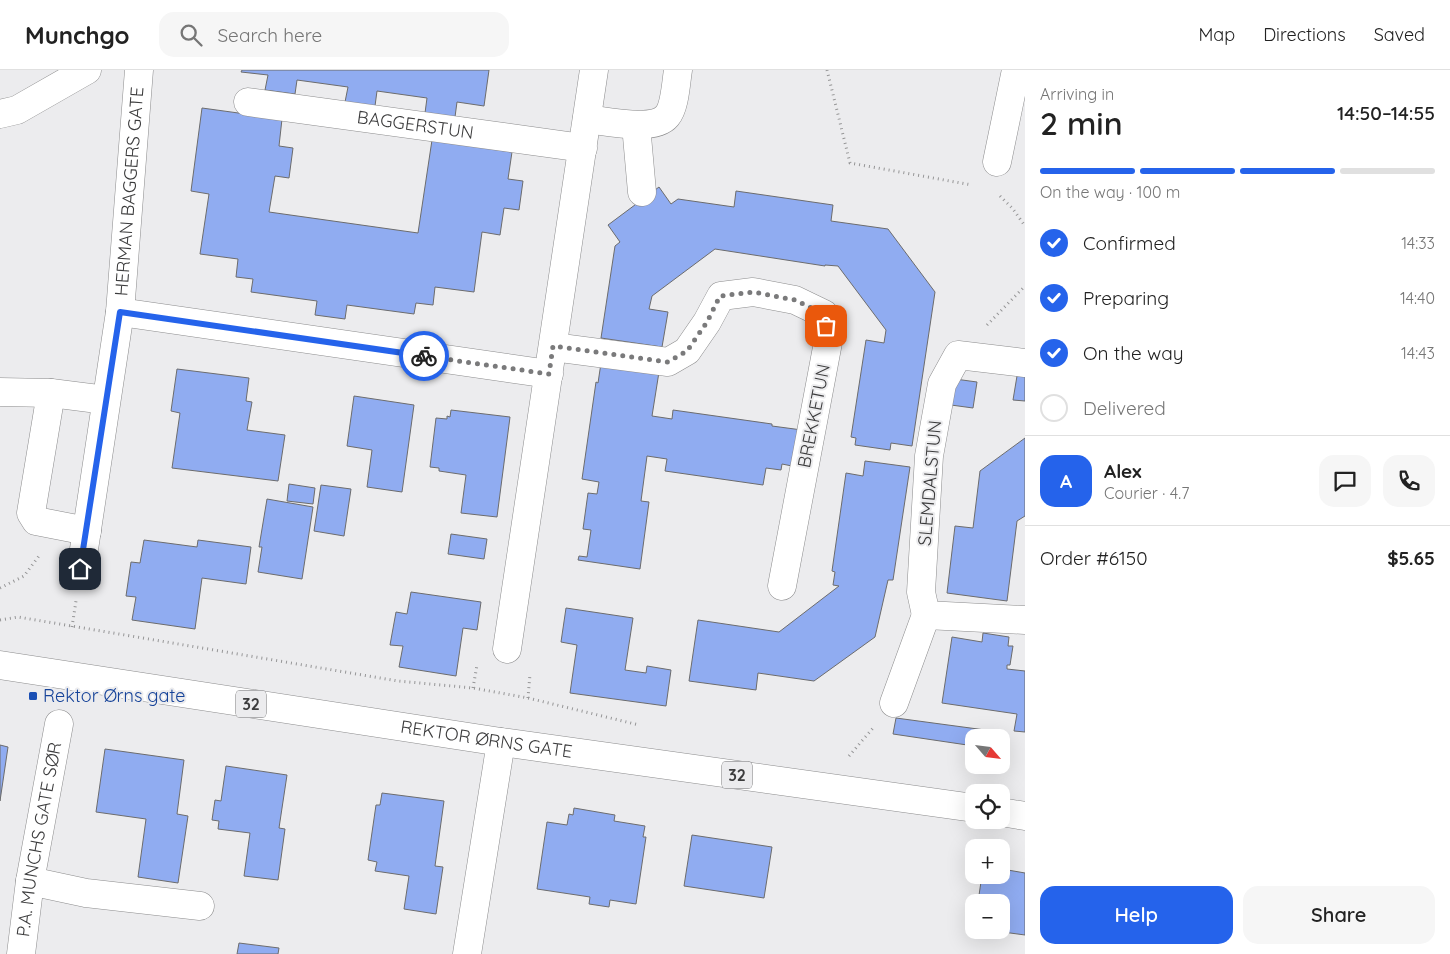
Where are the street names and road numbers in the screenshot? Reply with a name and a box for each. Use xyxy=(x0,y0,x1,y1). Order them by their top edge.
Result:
street label: HERMAN BAGGERS GATE xyxy=(109,86,149,297)
street label: BAGGERSTUN xyxy=(356,105,475,144)
street label: BREKKETUN xyxy=(792,362,835,470)
street label: SLEMDALSTUN xyxy=(913,419,946,547)
road number: 32 xyxy=(236,690,266,718)
street label: REKTOR ØRNS GATE xyxy=(399,715,574,763)
street label: P.A. MUNCHS GATE SØR xyxy=(11,740,66,938)
road number: 32 xyxy=(722,762,752,788)

